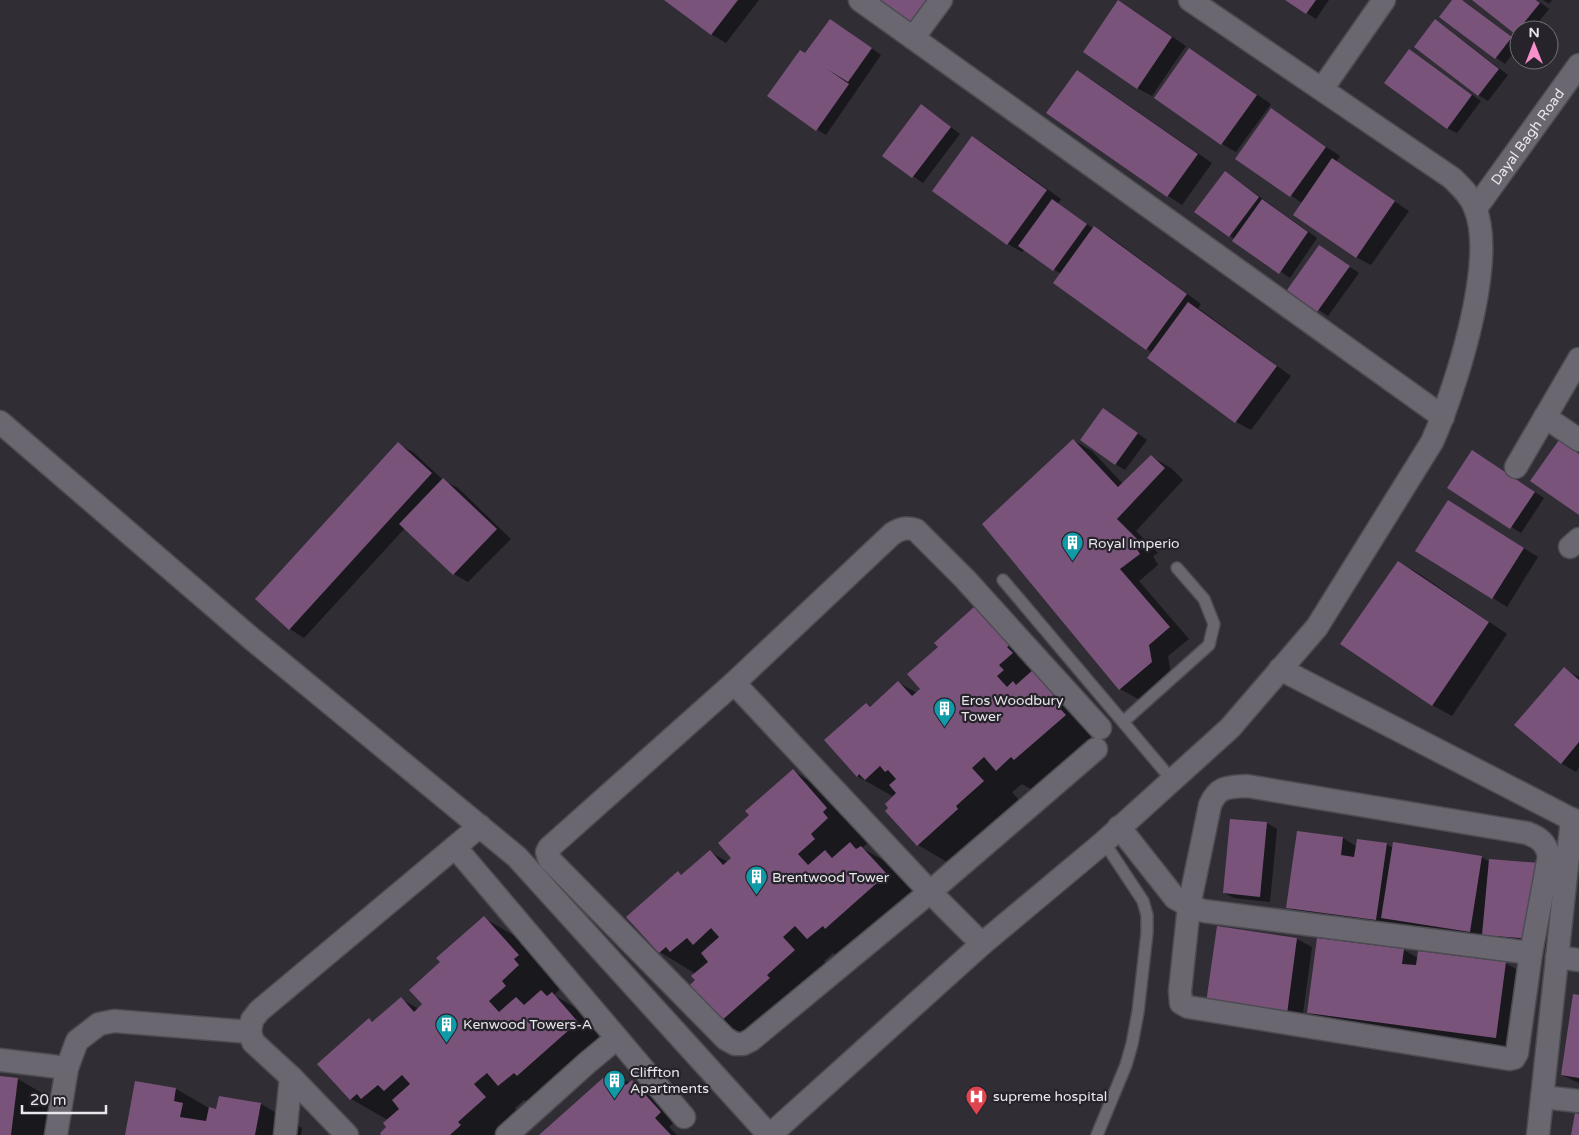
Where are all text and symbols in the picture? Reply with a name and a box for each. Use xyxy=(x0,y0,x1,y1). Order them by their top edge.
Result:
north arrow xyxy=(1509,20,1559,70)
text: N xyxy=(1528,24,1540,41)
street label: Dayal Bagh Road xyxy=(1488,86,1568,188)
building icon: Royal Imperio xyxy=(1060,531,1084,562)
place label: Royal Imperio xyxy=(1088,535,1180,552)
place label: Eros Woodbury Tower xyxy=(961,692,1064,725)
building icon: Eros Woodbury Tower xyxy=(933,696,957,727)
building icon: Brentwood Tower xyxy=(744,865,768,896)
place label: Brentwood Tower xyxy=(772,869,890,886)
building icon: Kenwood Towers-A xyxy=(435,1012,459,1043)
place label: Kenwood Towers-A xyxy=(463,1016,592,1033)
place label: Cliffton Apartments xyxy=(630,1064,709,1097)
building icon: Cliffton Apartments xyxy=(602,1068,626,1099)
scale bar xyxy=(22,1082,106,1114)
hospital icon: supreme hospital xyxy=(965,1084,989,1115)
place label: supreme hospital xyxy=(993,1088,1107,1105)
text: 20 m xyxy=(30,1091,67,1109)

